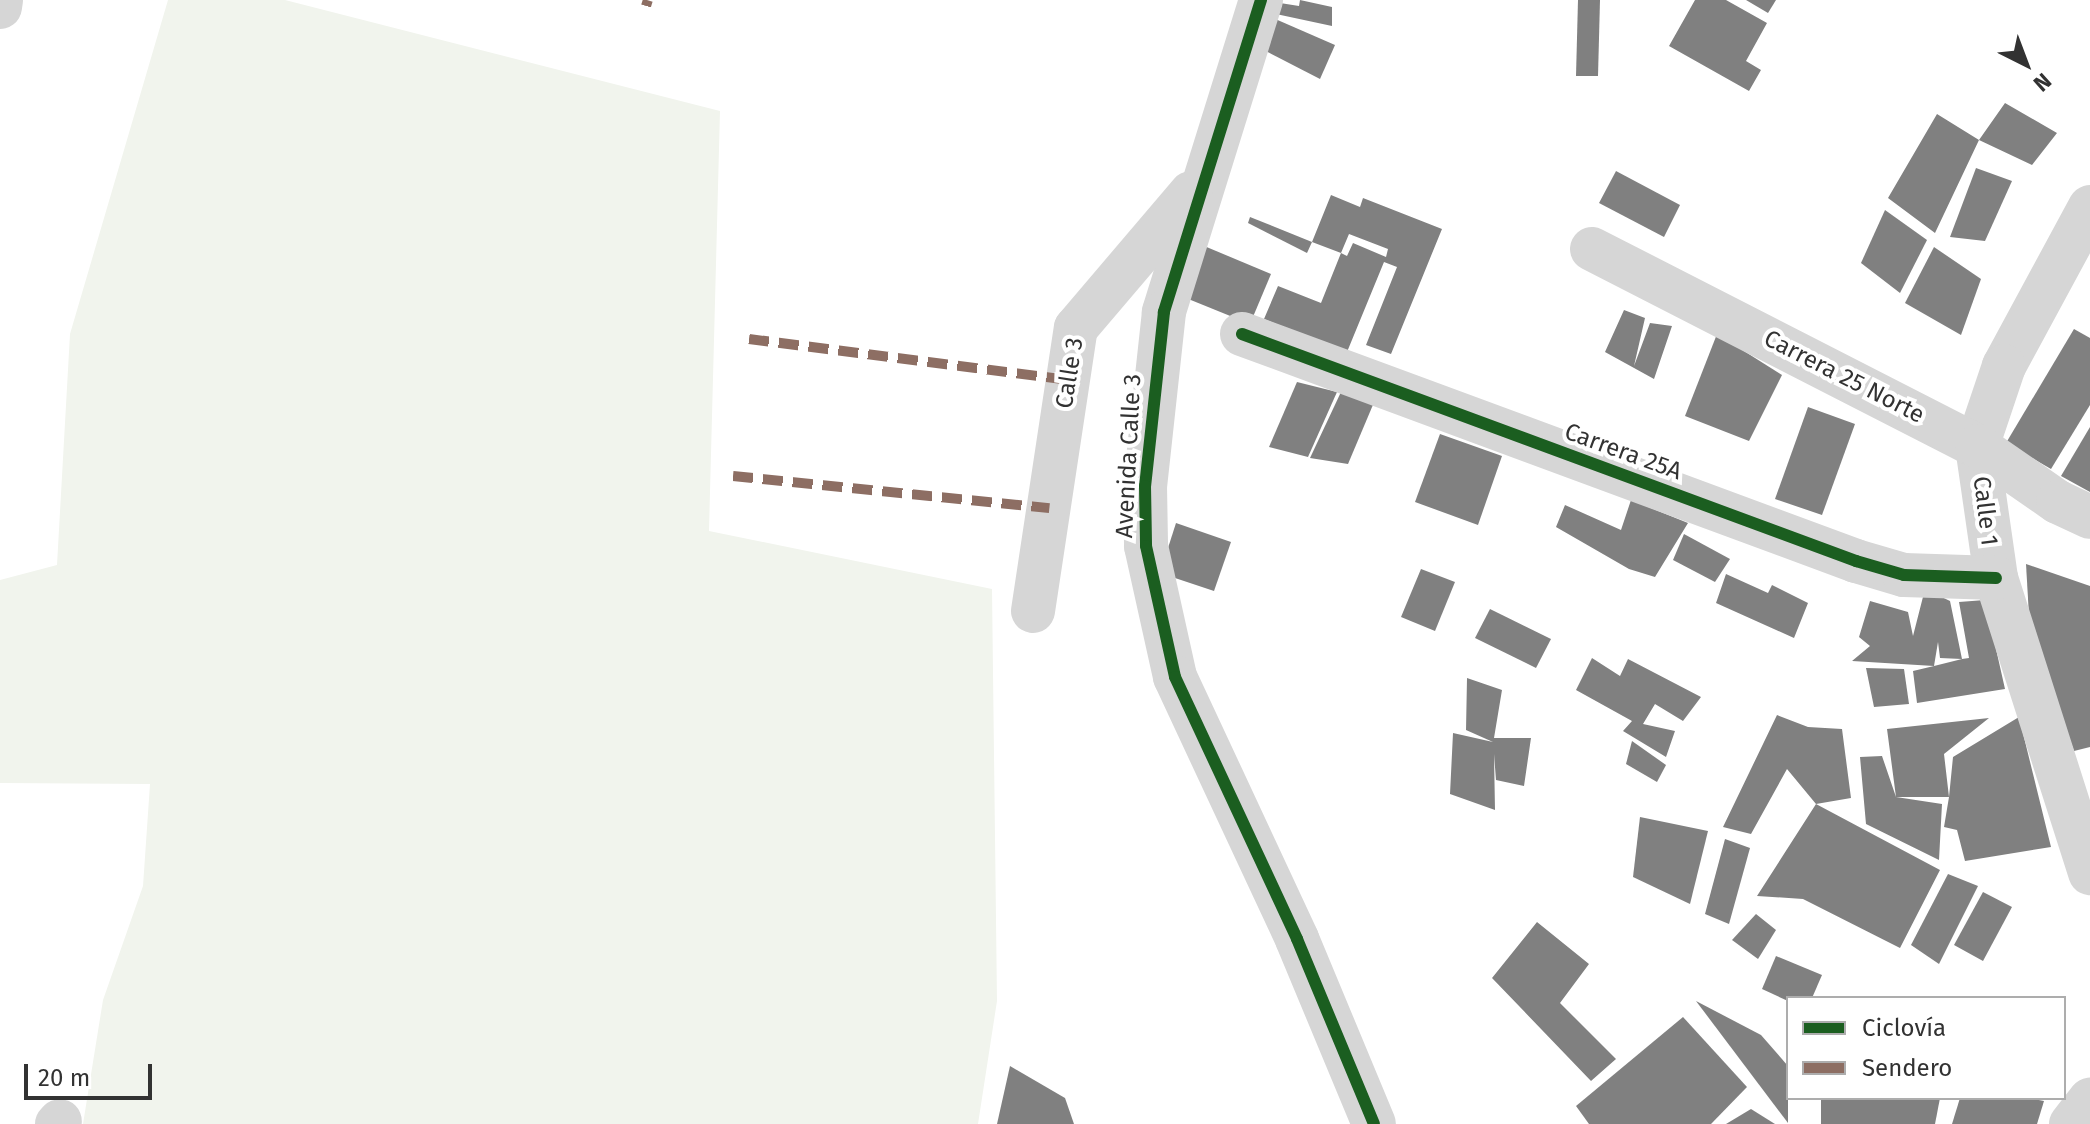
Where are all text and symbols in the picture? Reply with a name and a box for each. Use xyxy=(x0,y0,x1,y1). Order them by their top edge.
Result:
north arrow xyxy=(1986,24,2066,104)
text: N xyxy=(2028,67,2057,97)
street label: Carrera 25 Norte xyxy=(1759,324,1929,430)
street label: Calle 3 xyxy=(1050,335,1090,411)
street label: Avenida Calle 3 xyxy=(1110,373,1148,539)
street label: Carrera 25A xyxy=(1560,417,1686,487)
street label: Calle 1 xyxy=(1966,475,2004,547)
legend xyxy=(1786,996,2066,1100)
text: Ciclovía xyxy=(1862,1014,1946,1042)
scale bar xyxy=(28,1048,156,1098)
text: Sendero xyxy=(1862,1054,1952,1082)
text: 20 m xyxy=(38,1064,90,1092)

